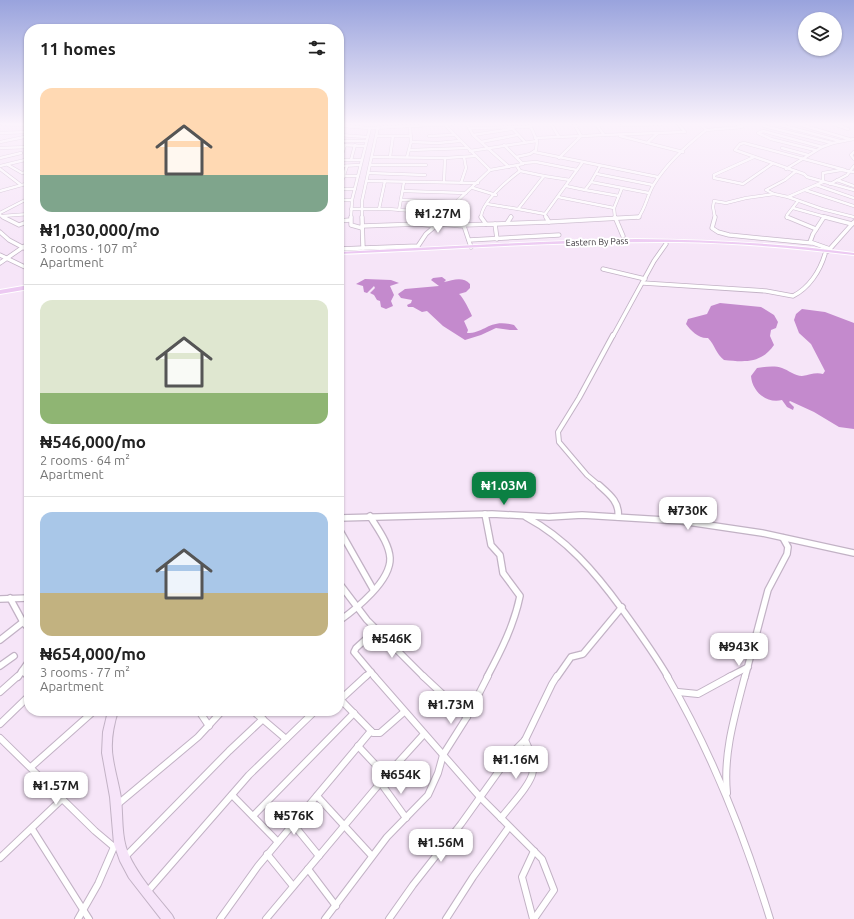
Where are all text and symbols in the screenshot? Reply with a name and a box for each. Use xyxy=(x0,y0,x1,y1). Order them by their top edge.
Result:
map controls xyxy=(798,12,842,56)
button: layers xyxy=(798,12,842,56)
icon: filters xyxy=(306,37,328,59)
text: 11 homes xyxy=(40,39,116,58)
icon: home xyxy=(148,114,220,186)
pin: ₦1.27M xyxy=(405,200,471,234)
text: ₦1.27M xyxy=(415,206,461,220)
text: ₦1,030,000/mo xyxy=(40,220,160,239)
street label: Eastern By Pass xyxy=(566,236,629,248)
text: 3 rooms · 107 m² xyxy=(40,241,137,255)
text: Apartment xyxy=(40,255,104,269)
icon: home xyxy=(148,326,220,398)
text: ₦546,000/mo xyxy=(40,432,146,451)
text: 2 rooms · 64 m² xyxy=(40,453,130,467)
text: Apartment xyxy=(40,467,104,481)
pin: ₦1.03M xyxy=(471,472,537,506)
text: ₦1.03M xyxy=(481,478,527,492)
pin: ₦730K xyxy=(660,497,716,531)
text: ₦730K xyxy=(668,503,708,517)
icon: home xyxy=(148,538,220,610)
pin: ₦546K xyxy=(364,625,420,659)
text: ₦546K xyxy=(372,631,412,645)
pin: ₦943K xyxy=(711,633,767,667)
text: ₦943K xyxy=(719,639,759,653)
text: ₦654,000/mo xyxy=(40,644,146,663)
text: 3 rooms · 77 m² xyxy=(40,665,130,679)
text: Apartment xyxy=(40,679,104,693)
pin: ₦1.73M xyxy=(418,691,484,725)
text: ₦1.73M xyxy=(428,697,474,711)
pin: ₦1.16M xyxy=(483,746,549,780)
text: ₦1.16M xyxy=(493,752,539,766)
pin: ₦654K xyxy=(373,761,429,795)
text: ₦654K xyxy=(381,767,421,781)
pin: ₦1.57M xyxy=(23,772,89,806)
text: ₦1.57M xyxy=(33,778,79,792)
pin: ₦576K xyxy=(266,802,322,836)
text: ₦576K xyxy=(274,808,314,822)
pin: ₦1.56M xyxy=(408,829,474,863)
text: ₦1.56M xyxy=(418,835,464,849)

